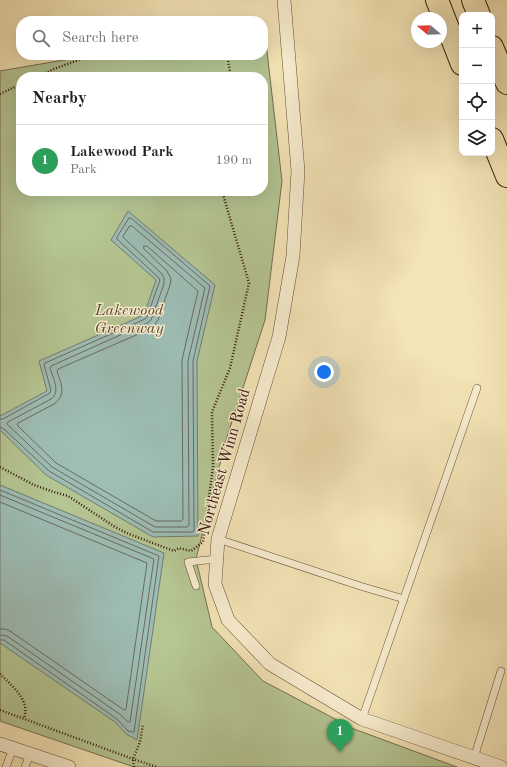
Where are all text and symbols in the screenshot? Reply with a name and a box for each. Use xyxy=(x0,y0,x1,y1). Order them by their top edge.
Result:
north arrow xyxy=(411,12,447,48)
map controls xyxy=(459,12,495,156)
button: + xyxy=(459,12,495,48)
search box xyxy=(16,16,268,60)
icon: search xyxy=(30,27,52,49)
text: Search here xyxy=(62,31,139,46)
button: − xyxy=(459,48,495,84)
button: locate xyxy=(459,84,495,120)
text: Nearby xyxy=(32,90,87,107)
button: layers xyxy=(459,120,495,156)
text: Lakewood Park xyxy=(70,145,174,160)
text: 1 xyxy=(41,154,49,167)
text: 190 m xyxy=(215,154,252,167)
text: Park xyxy=(70,163,97,176)
park label: Lakewood Greenway xyxy=(94,303,164,337)
your location xyxy=(314,362,334,382)
street label: Northeast Winn Road xyxy=(196,387,254,537)
pin: 1 xyxy=(327,719,353,752)

